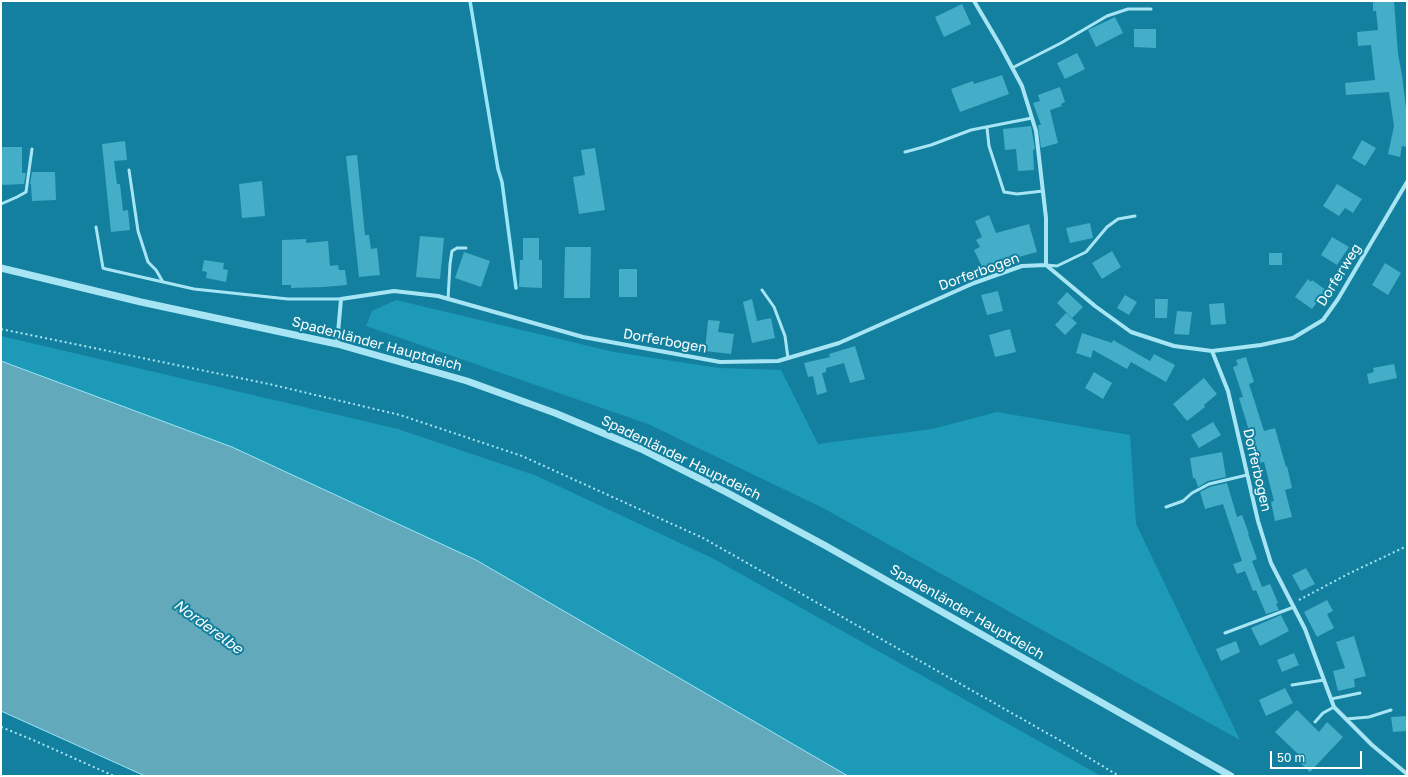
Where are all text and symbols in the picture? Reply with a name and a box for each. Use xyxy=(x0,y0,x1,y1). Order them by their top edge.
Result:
street label: Dorferweg xyxy=(1313,241,1365,309)
street label: Dorferbogen xyxy=(936,250,1022,294)
street label: Spadenländer Hauptdeich xyxy=(290,313,464,375)
street label: Dorferbogen xyxy=(622,325,708,357)
street label: Spadenländer Hauptdeich xyxy=(598,412,764,504)
street label: Dorferbogen xyxy=(1239,427,1275,513)
street label: Spadenländer Hauptdeich xyxy=(887,561,1047,663)
water label: Norderelbe xyxy=(170,596,246,658)
scale bar xyxy=(1272,743,1364,769)
text: 50 m xyxy=(1277,750,1305,765)

